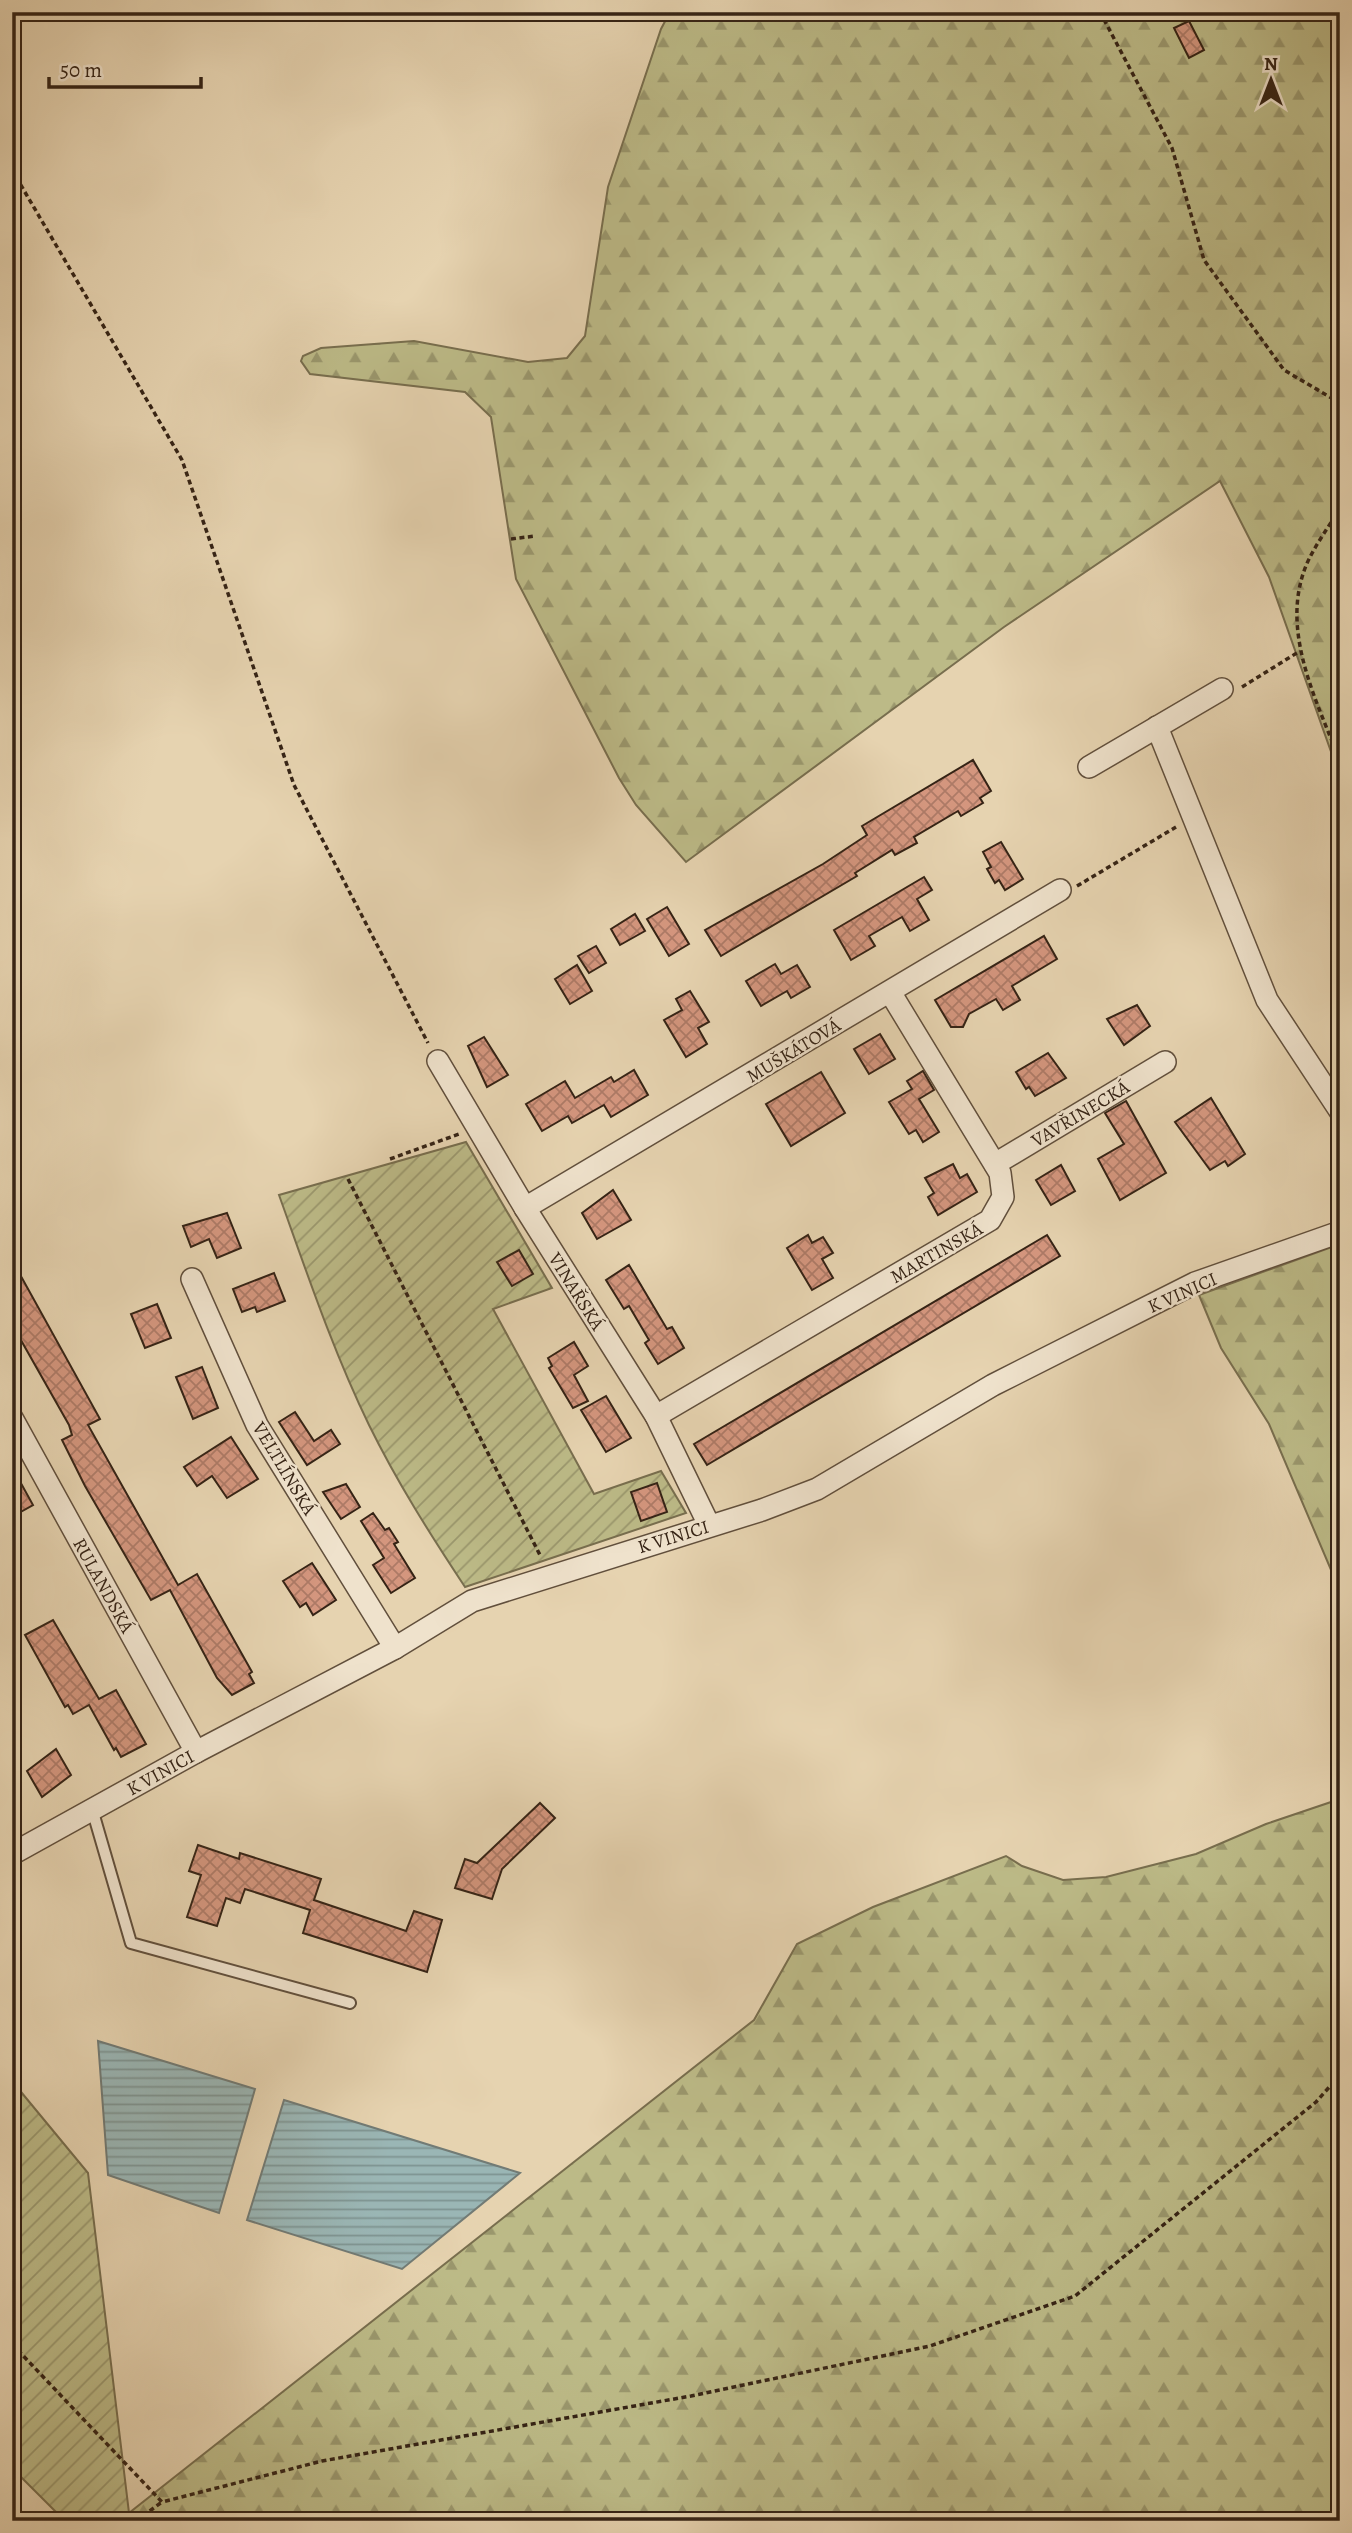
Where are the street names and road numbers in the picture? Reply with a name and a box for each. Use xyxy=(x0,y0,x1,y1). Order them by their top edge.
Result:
street label: MUŠKÁTOVÁ xyxy=(741,1012,846,1089)
street label: VAVŘINECKÁ xyxy=(1026,1074,1135,1154)
street label: MARTINSKÁ xyxy=(886,1216,988,1290)
street label: VINAŘSKÁ xyxy=(541,1247,611,1336)
street label: K VINICI xyxy=(1144,1266,1221,1320)
street label: VELTLÍNSKÁ xyxy=(246,1416,323,1521)
street label: K VINICI xyxy=(634,1514,712,1560)
street label: RULANDSKÁ xyxy=(66,1533,140,1639)
street label: K VINICI xyxy=(122,1744,199,1802)

